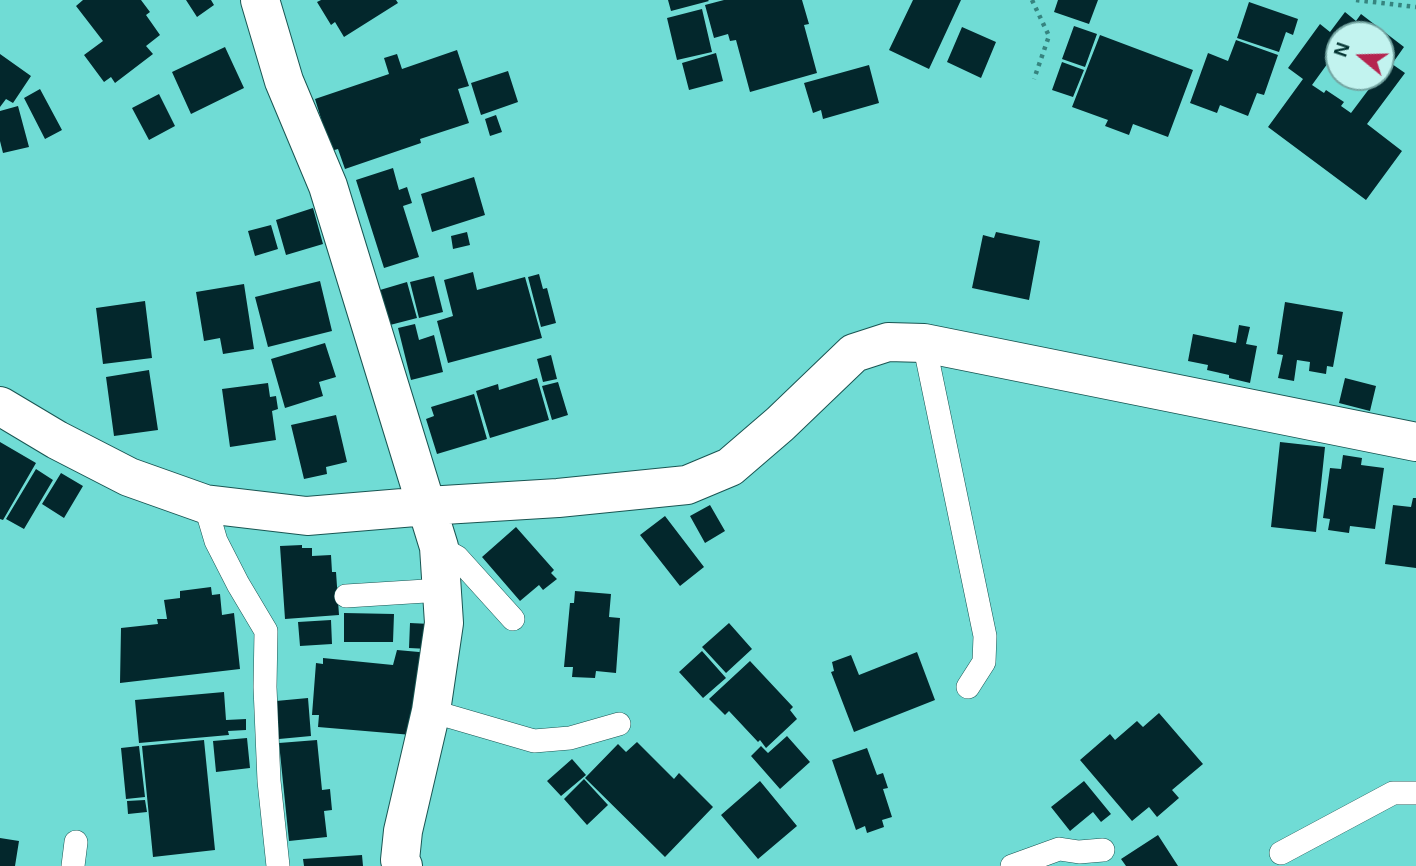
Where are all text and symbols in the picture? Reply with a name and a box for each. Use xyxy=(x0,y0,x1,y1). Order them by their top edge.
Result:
north arrow xyxy=(1325,21,1395,91)
text: N xyxy=(1329,40,1354,60)

